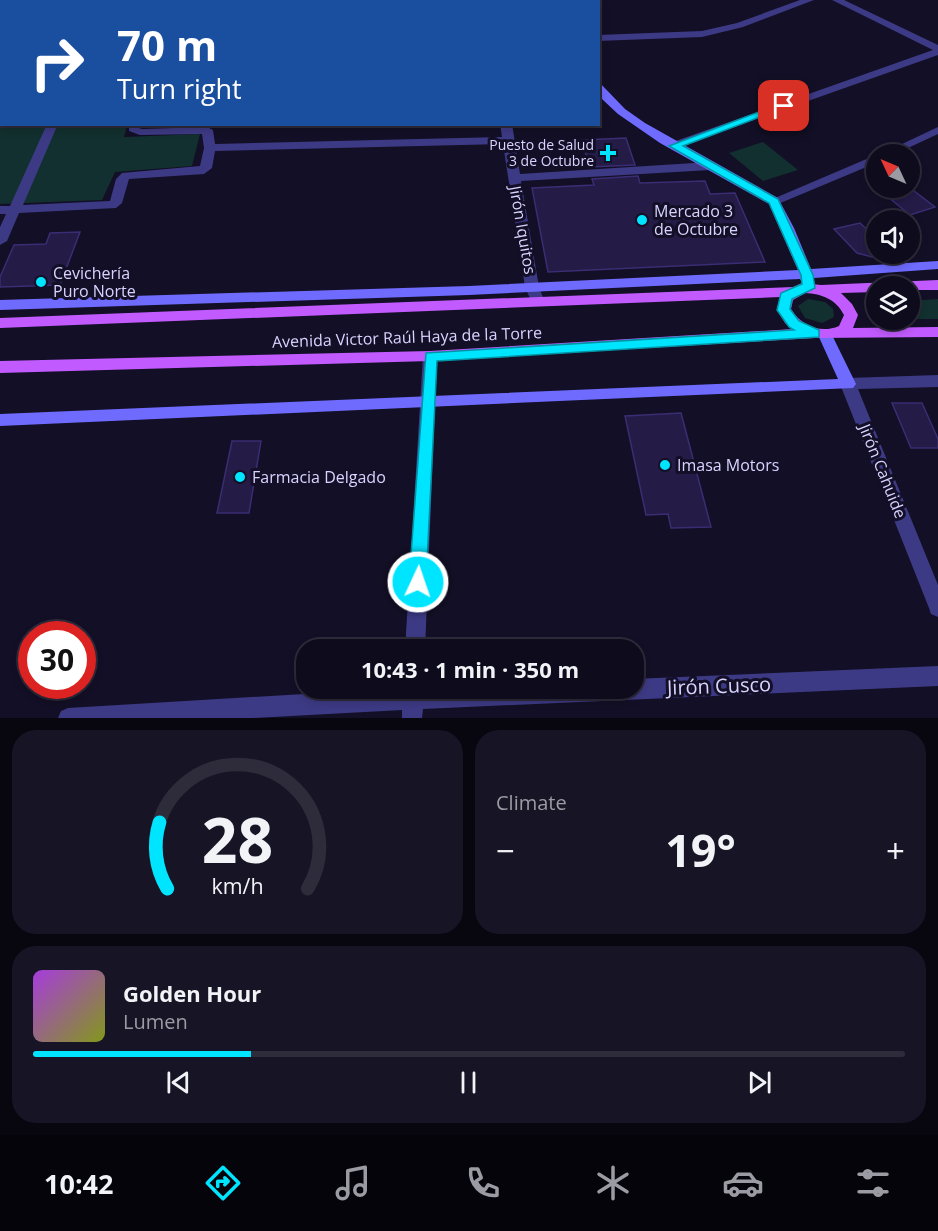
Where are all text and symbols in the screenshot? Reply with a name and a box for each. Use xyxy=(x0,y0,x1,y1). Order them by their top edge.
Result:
text: 70 m xyxy=(117,16,217,73)
icon: right xyxy=(18,24,96,102)
text: Turn right xyxy=(117,70,242,107)
pin xyxy=(758,80,809,131)
icon: arrive xyxy=(767,89,800,122)
place label: Puesto de Salud 3 de Octubre xyxy=(489,135,594,170)
marker: Puesto de Salud 3 de Octubre xyxy=(599,144,617,162)
north arrow xyxy=(866,144,920,198)
map controls xyxy=(866,144,920,330)
street label: Jirón Iquitos xyxy=(504,182,542,276)
place label: Mercado 3 de Octubre xyxy=(654,200,738,240)
button: sound xyxy=(866,210,920,264)
marker: Mercado 3 de Octubre xyxy=(635,213,649,227)
place label: Cevichería Puro Norte xyxy=(53,262,136,302)
marker: Cevichería Puro Norte xyxy=(34,275,48,289)
button: layers xyxy=(866,276,920,330)
street label: Avenida Victor Raúl Haya de la Torre xyxy=(272,321,542,353)
street label: Jirón Cahuide xyxy=(853,419,912,521)
place label: Imasa Motors xyxy=(677,454,779,476)
marker: Imasa Motors xyxy=(658,458,672,472)
place label: Farmacia Delgado xyxy=(252,466,386,488)
marker: Farmacia Delgado xyxy=(233,470,247,484)
position arrow xyxy=(386,550,450,614)
speed limit sign: 30 xyxy=(18,621,96,699)
text: 10:43 · 1 min · 350 m xyxy=(361,654,579,684)
street label: Jirón Cusco xyxy=(664,670,771,701)
text: Climate xyxy=(496,789,567,816)
text: 28 xyxy=(202,796,273,881)
text: 19° xyxy=(665,819,736,880)
text: − xyxy=(496,828,515,873)
text: + xyxy=(886,828,905,873)
text: km/h xyxy=(211,871,264,900)
text: Golden Hour xyxy=(123,978,261,1008)
text: Lumen xyxy=(123,1008,188,1035)
icon: previous xyxy=(162,1066,195,1099)
icon: pause xyxy=(452,1066,485,1099)
icon: next xyxy=(743,1066,776,1099)
icon: directions xyxy=(202,1162,244,1204)
icon: music xyxy=(332,1162,374,1204)
icon: phone xyxy=(462,1162,504,1204)
icon: climate xyxy=(592,1162,634,1204)
icon: car xyxy=(722,1162,764,1204)
icon: filters xyxy=(852,1162,894,1204)
text: 10:42 xyxy=(44,1165,113,1202)

